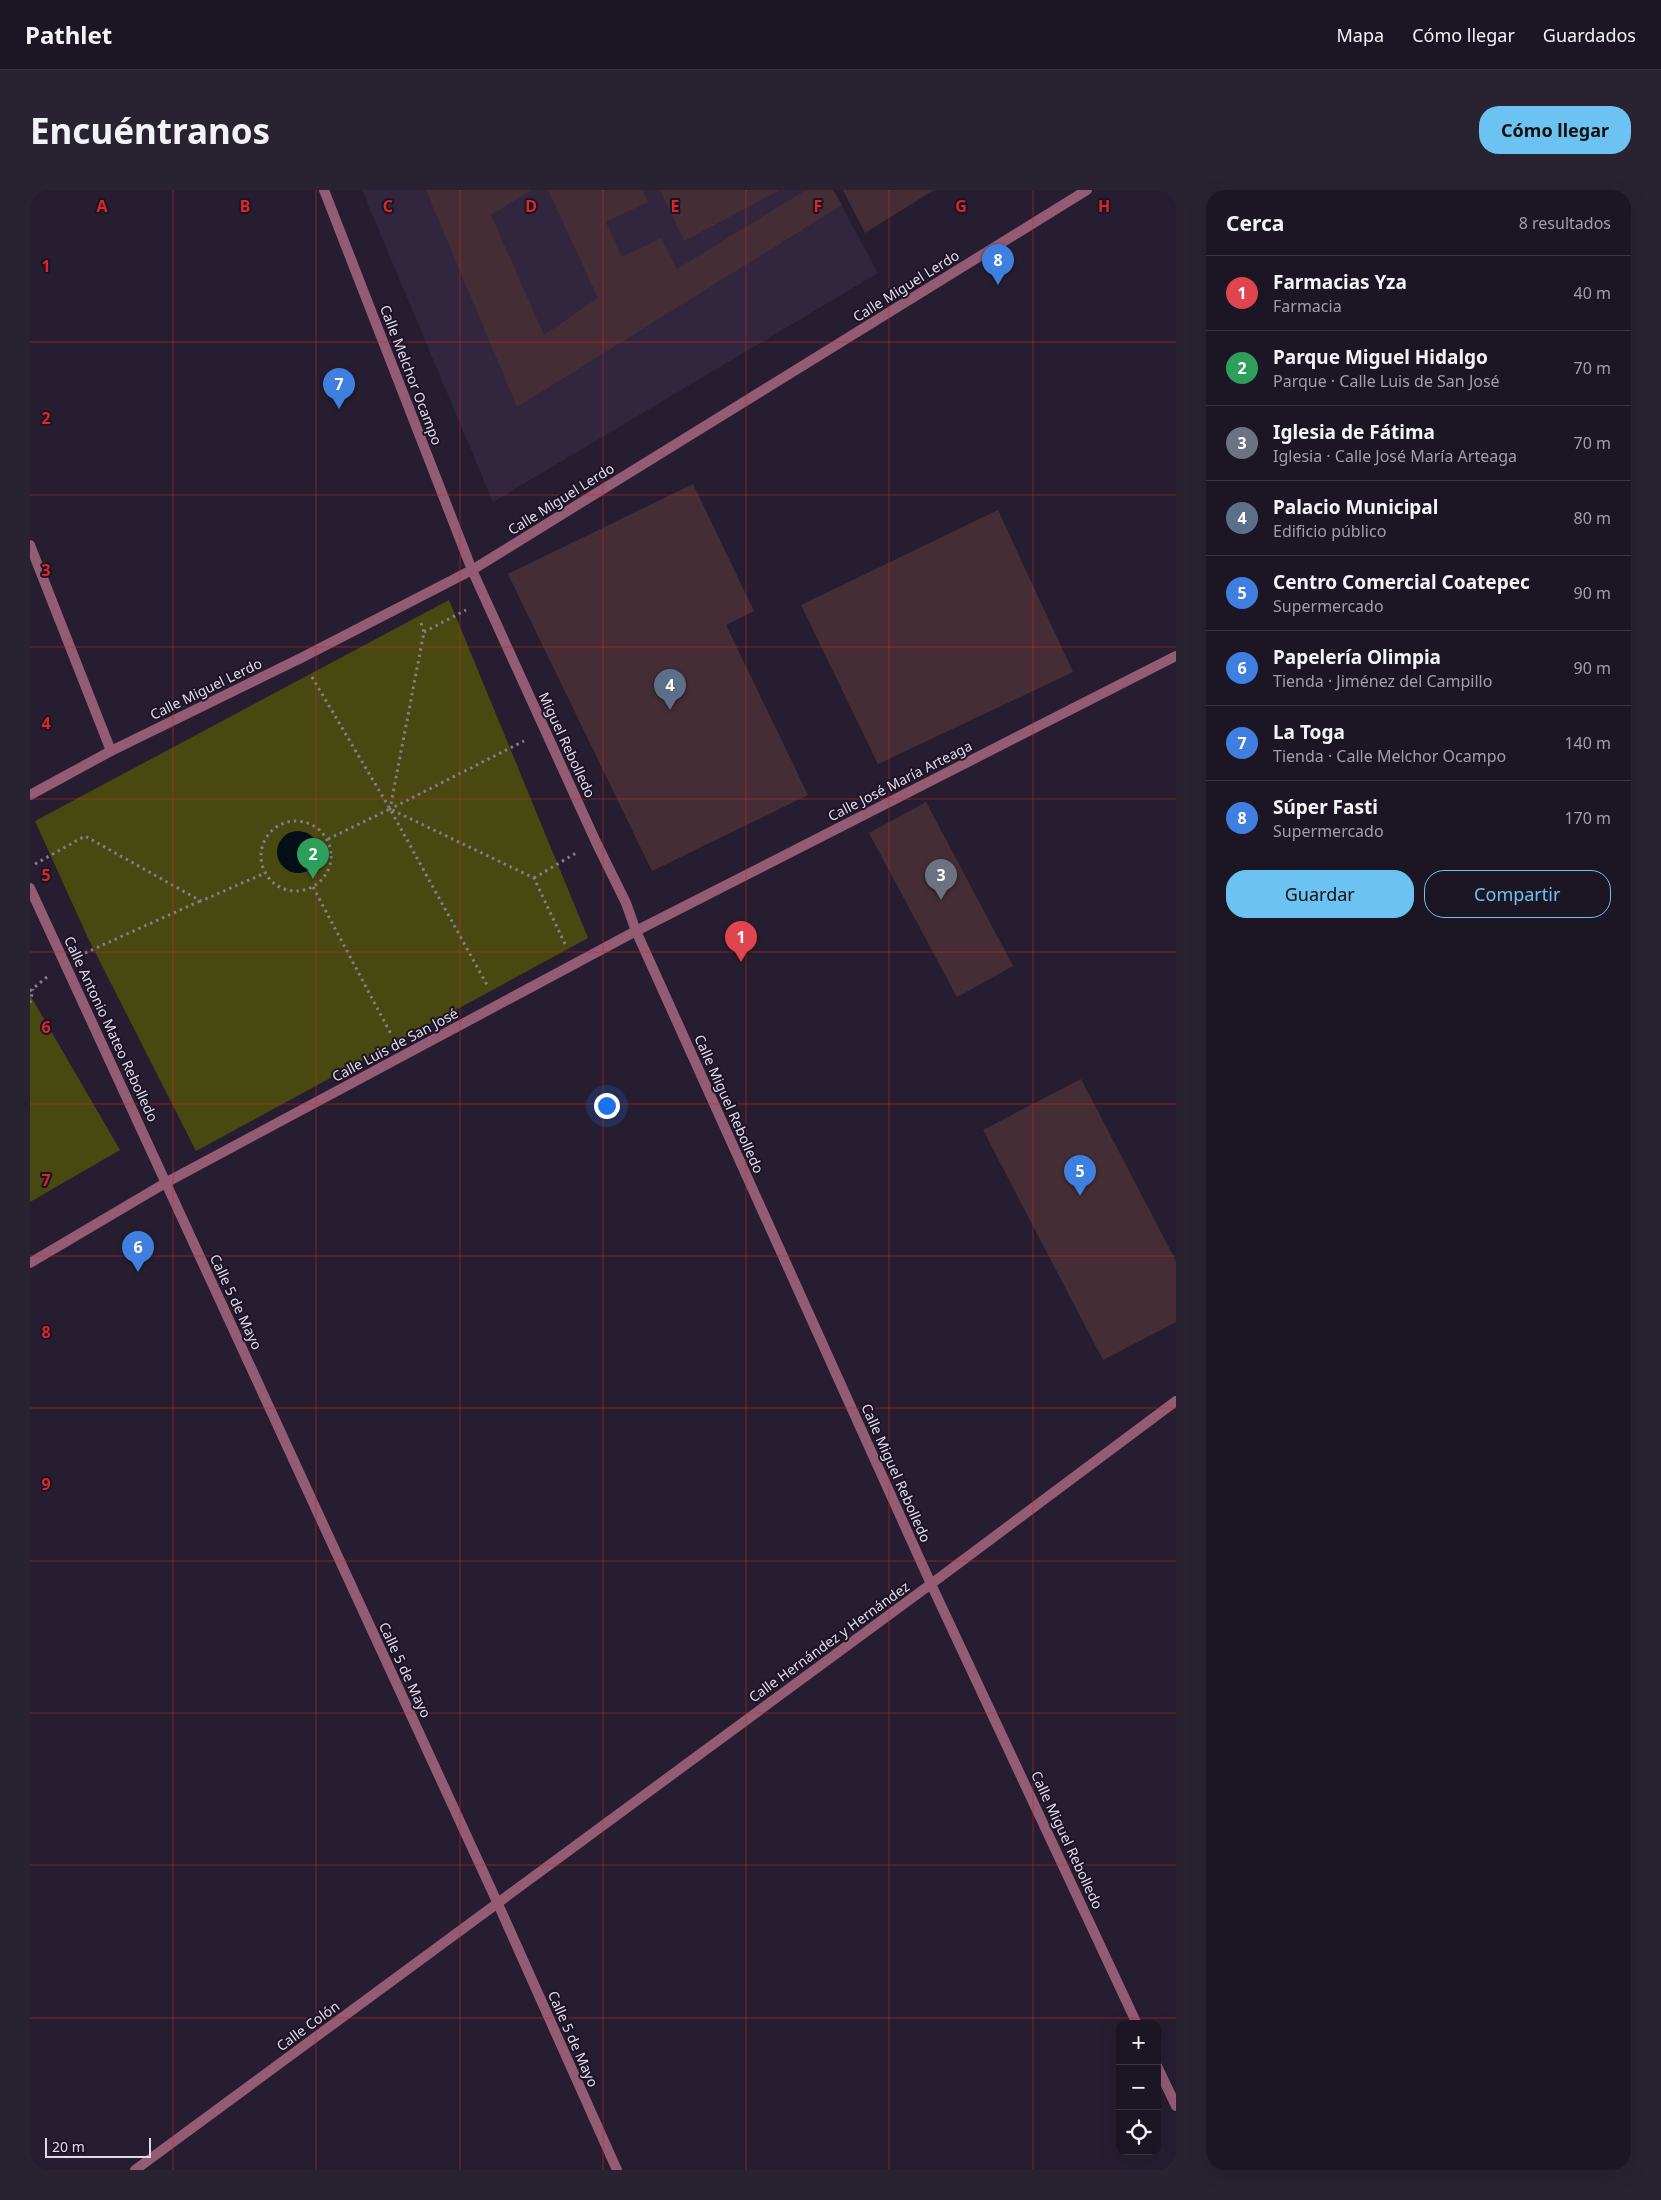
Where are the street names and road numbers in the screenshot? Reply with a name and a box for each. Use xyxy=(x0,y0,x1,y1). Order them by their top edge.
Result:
street label: Calle Miguel Lerdo xyxy=(849,245,963,326)
street label: Calle Melchor Ocampo xyxy=(376,302,447,448)
street label: Calle Miguel Lerdo xyxy=(504,458,618,539)
street label: Calle Miguel Lerdo xyxy=(147,653,265,724)
street label: Miguel Rebolledo xyxy=(535,689,600,801)
street label: Calle José María Arteaga xyxy=(824,736,975,825)
street label: Calle Antonio Mateo Rebolledo xyxy=(60,933,163,1125)
street label: Calle Luis de San José xyxy=(328,1003,461,1086)
street label: Calle Miguel Rebolledo xyxy=(690,1031,769,1176)
street label: Calle 5 de Mayo xyxy=(206,1251,267,1353)
street label: Calle Miguel Rebolledo xyxy=(857,1400,936,1545)
street label: Calle Hernández y Hernández xyxy=(745,1577,913,1706)
street label: Calle 5 de Mayo xyxy=(375,1619,436,1721)
street label: Calle Miguel Rebolledo xyxy=(1027,1768,1108,1912)
street label: Calle 5 de Mayo xyxy=(544,1988,603,2090)
street label: Calle Colón xyxy=(272,1996,343,2055)

